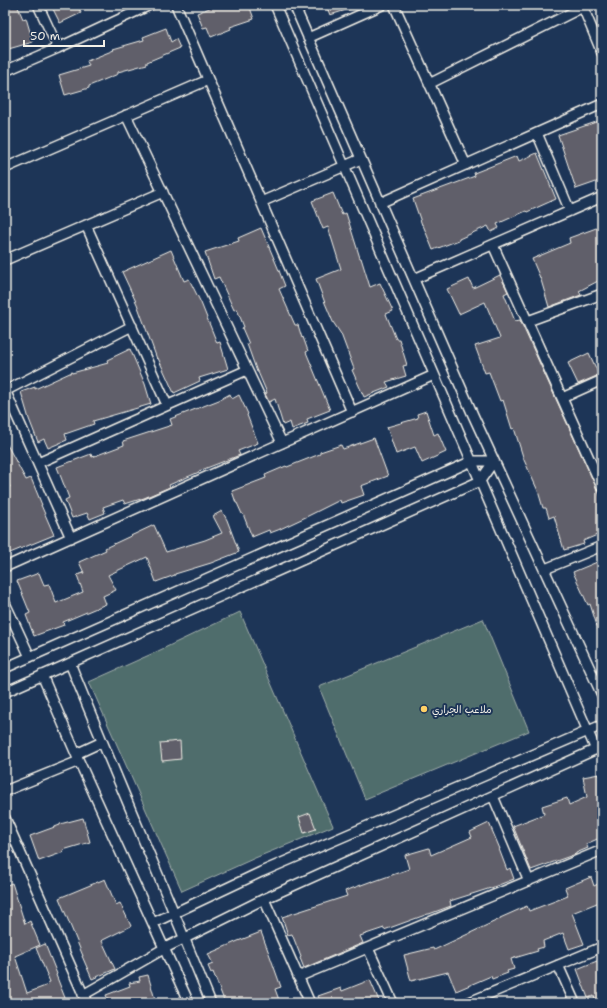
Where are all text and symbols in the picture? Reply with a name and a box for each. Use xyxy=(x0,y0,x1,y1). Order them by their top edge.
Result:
scale bar xyxy=(24,22,104,48)
text: 50 m xyxy=(30,28,60,44)
place label: ملاعب الجراري xyxy=(432,703,492,718)
marker: ملاعب الجراري xyxy=(419,704,429,714)

